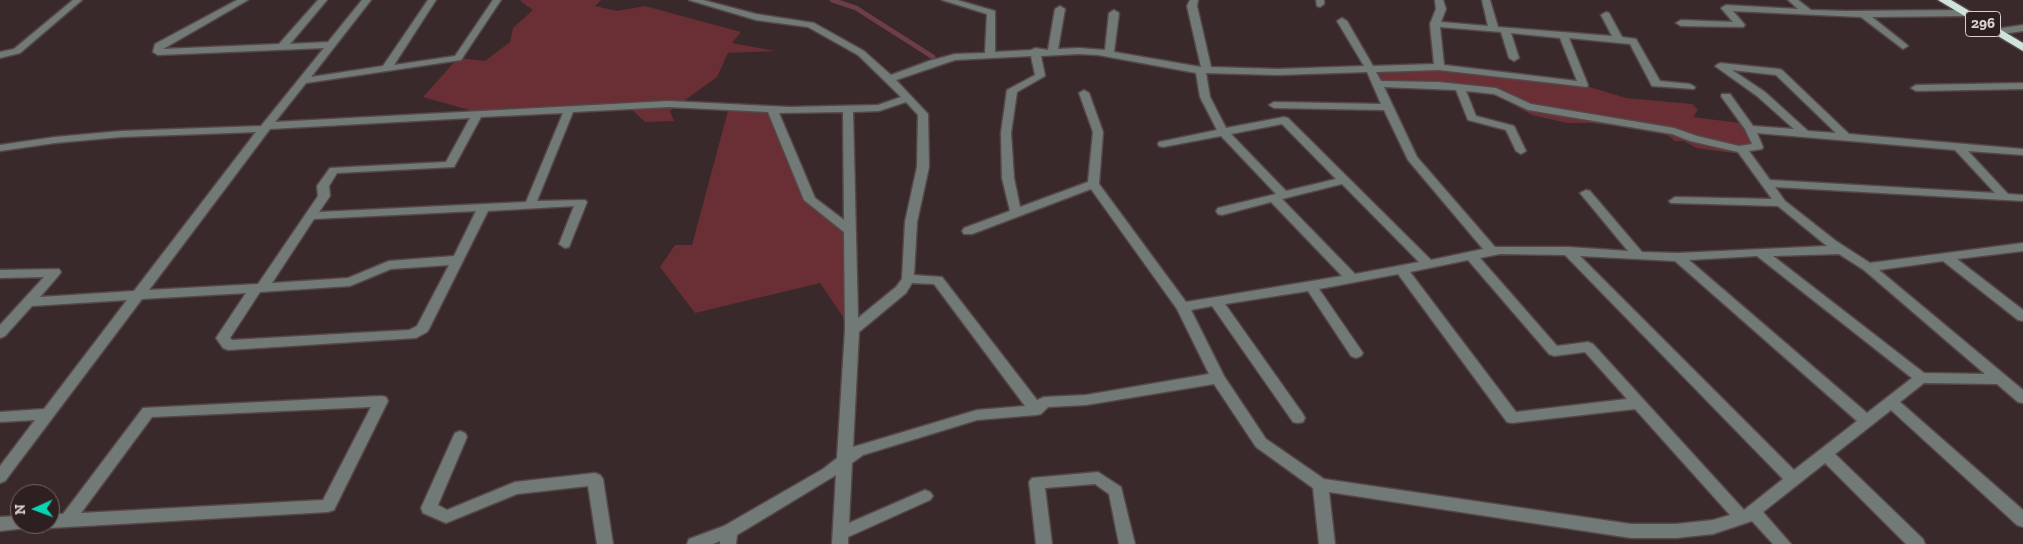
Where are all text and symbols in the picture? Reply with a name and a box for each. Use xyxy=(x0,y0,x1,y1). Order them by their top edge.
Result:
road number: 296 xyxy=(1966,12,2000,36)
north arrow xyxy=(10,484,60,534)
text: N xyxy=(12,504,29,515)

